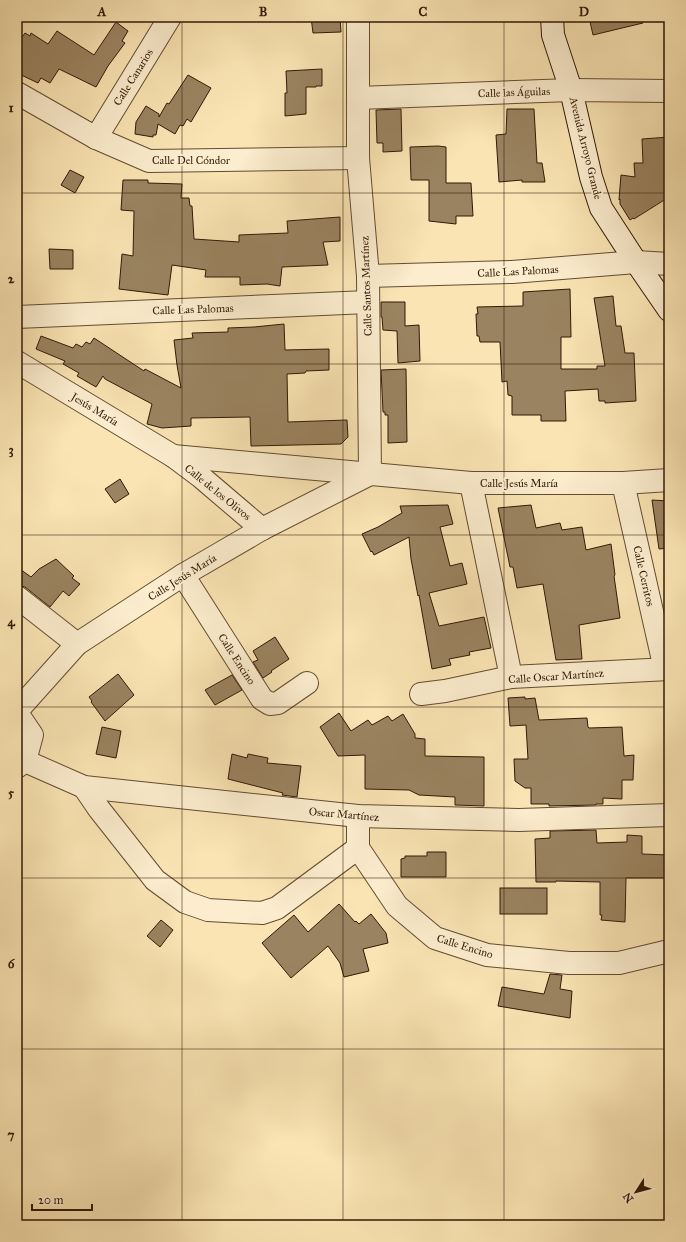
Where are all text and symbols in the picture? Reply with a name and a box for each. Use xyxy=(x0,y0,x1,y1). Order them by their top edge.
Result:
text: A xyxy=(97,4,107,20)
text: B xyxy=(259,4,268,20)
text: C xyxy=(419,4,428,20)
text: D xyxy=(579,4,589,20)
street label: Calle Canarios xyxy=(111,46,156,108)
street label: Calle las Águilas xyxy=(478,85,550,100)
street label: Avenida Arroyo Grande xyxy=(566,95,605,201)
text: 1 xyxy=(8,100,14,116)
street label: Calle Del Cóndor xyxy=(152,154,231,167)
street label: Calle Santos Martínez xyxy=(358,236,375,336)
street label: Calle Las Palomas xyxy=(477,263,559,280)
text: 2 xyxy=(8,271,15,287)
street label: Calle Las Palomas xyxy=(152,302,234,317)
street label: Jesús María xyxy=(67,390,121,430)
text: 3 xyxy=(8,442,14,458)
street label: Calle de los Olivos xyxy=(182,462,253,523)
street label: Calle Jesús María xyxy=(480,477,558,491)
street label: Calle Cerritos xyxy=(630,545,657,608)
street label: Calle Jesús María xyxy=(146,551,220,604)
text: 4 xyxy=(7,614,15,630)
street label: Calle Encino xyxy=(215,631,258,687)
street label: Calle Oscar Martínez xyxy=(508,667,604,686)
text: 5 xyxy=(8,785,15,801)
street label: Oscar Martínez xyxy=(308,805,380,824)
street label: Calle Encino xyxy=(435,932,495,961)
text: 6 xyxy=(8,956,16,972)
text: 7 xyxy=(8,1127,15,1143)
north arrow xyxy=(616,1172,656,1212)
scale bar xyxy=(32,1186,92,1212)
text: N xyxy=(620,1189,636,1205)
text: 20 m xyxy=(38,1193,64,1207)

